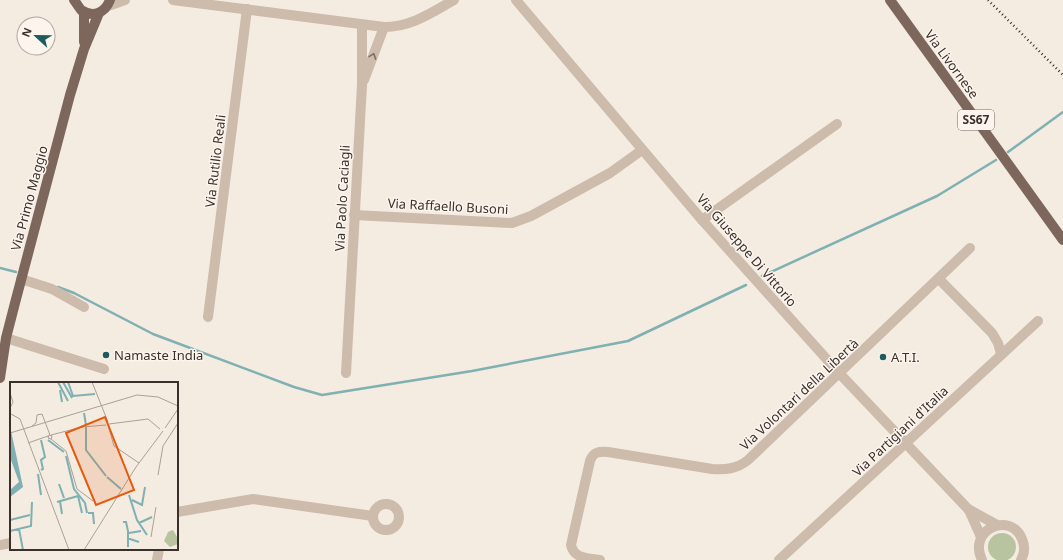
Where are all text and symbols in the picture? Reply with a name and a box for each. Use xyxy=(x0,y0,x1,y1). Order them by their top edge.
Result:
north arrow xyxy=(16,16,56,56)
text: N xyxy=(18,25,35,39)
street label: Via Livornese xyxy=(921,26,983,102)
one-way arrow xyxy=(368,53,377,60)
road number: SS67 xyxy=(958,110,994,130)
street label: Via Rutilio Reali xyxy=(200,114,230,208)
street label: Via Primo Maggio xyxy=(6,143,52,253)
street label: Via Paolo Caciagli xyxy=(330,144,354,252)
street label: Via Giuseppe Di Vittorio xyxy=(693,190,801,310)
street label: Via Raffaello Busoni xyxy=(387,194,509,218)
street label: Via Volontari della Libertà xyxy=(736,334,862,454)
place label: Namaste India xyxy=(114,346,203,364)
place label: A.T.I. xyxy=(891,348,920,366)
marker: Namaste India xyxy=(101,350,111,360)
marker: A.T.I. xyxy=(878,352,888,362)
inset map xyxy=(10,382,178,550)
street label: Via Partigiani d'Italia xyxy=(848,382,952,480)

